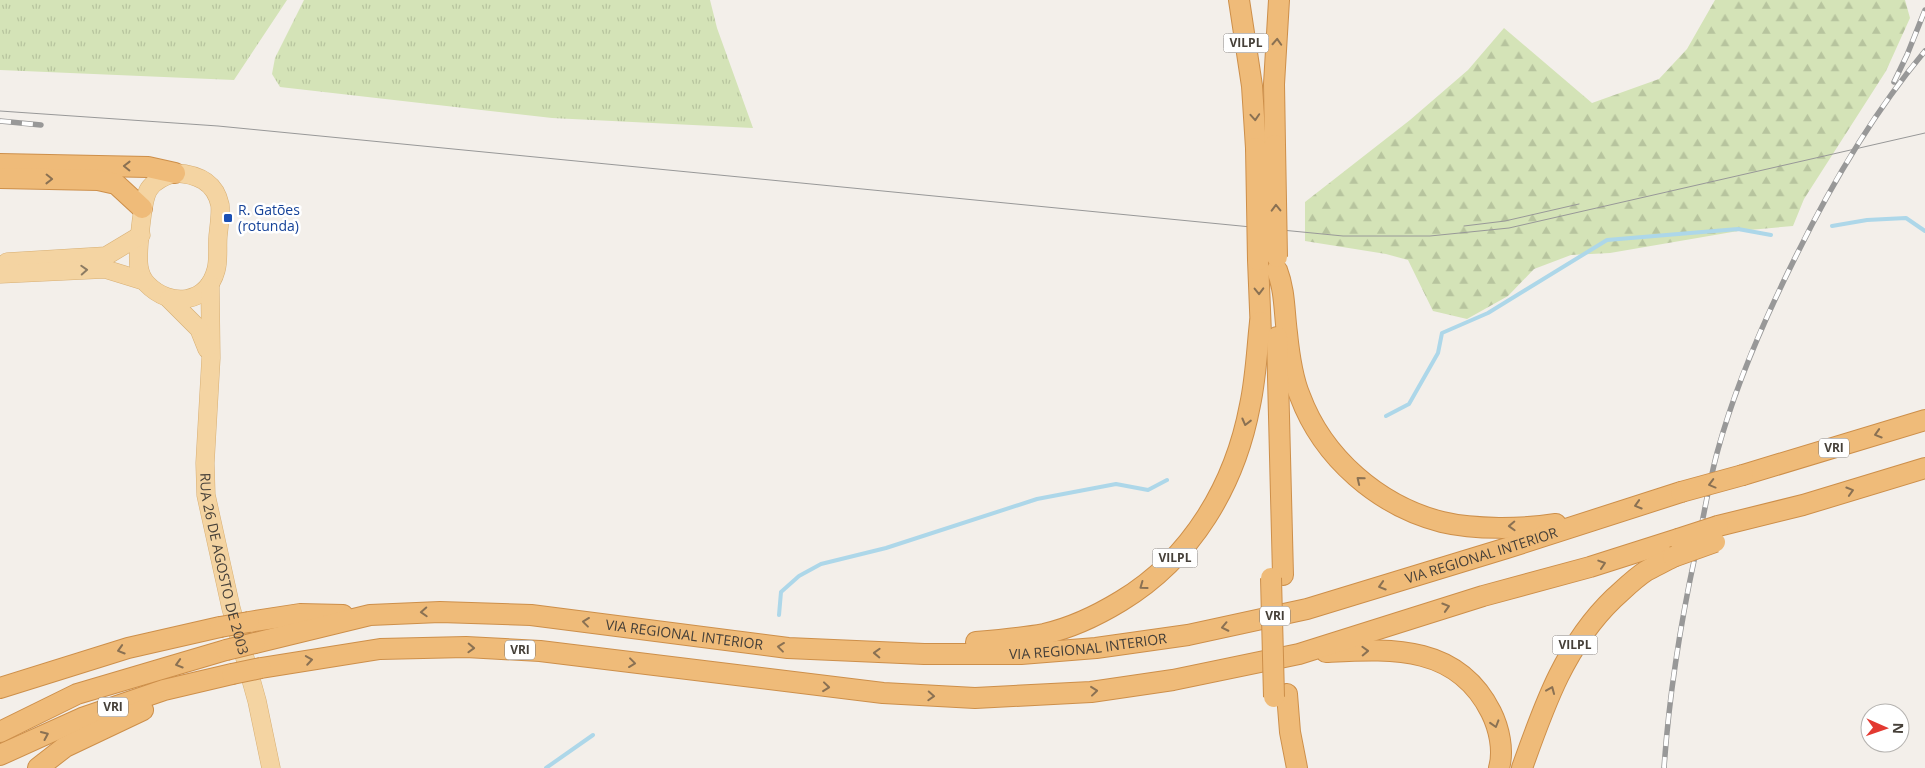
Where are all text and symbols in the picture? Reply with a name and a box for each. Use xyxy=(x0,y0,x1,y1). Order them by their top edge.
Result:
road number: VILPL xyxy=(1224,34,1268,52)
one-way arrow xyxy=(1271,38,1282,46)
one-way arrow xyxy=(1249,113,1260,121)
one-way arrow xyxy=(122,161,130,172)
one-way arrow xyxy=(45,173,53,184)
place label: R. Gatões (rotunda) xyxy=(238,200,300,235)
one-way arrow xyxy=(1271,204,1281,212)
marker: R. Gatões (rotunda) xyxy=(222,212,234,224)
one-way arrow xyxy=(80,264,88,275)
one-way arrow xyxy=(1254,288,1264,295)
one-way arrow xyxy=(1241,417,1252,426)
one-way arrow xyxy=(1875,429,1883,439)
road number: VRI xyxy=(1819,438,1849,458)
street label: RUA 26 DE AGOSTO DE 2003 xyxy=(196,472,254,657)
one-way arrow xyxy=(1357,476,1366,485)
one-way arrow xyxy=(1708,478,1716,488)
one-way arrow xyxy=(1845,486,1854,496)
one-way arrow xyxy=(1634,500,1643,510)
one-way arrow xyxy=(1507,521,1515,532)
street label: VIA REGIONAL INTERIOR xyxy=(1403,522,1560,588)
road number: VILPL xyxy=(1152,548,1198,568)
one-way arrow xyxy=(1597,559,1606,569)
one-way arrow xyxy=(1140,580,1149,588)
one-way arrow xyxy=(1378,581,1386,591)
one-way arrow xyxy=(1441,603,1449,613)
road number: VRI xyxy=(1260,606,1290,626)
one-way arrow xyxy=(419,607,427,618)
street label: VIA REGIONAL INTERIOR xyxy=(604,615,765,654)
one-way arrow xyxy=(581,617,589,628)
one-way arrow xyxy=(1220,621,1229,632)
street label: VIA REGIONAL INTERIOR xyxy=(1009,628,1168,663)
road number: VILPL xyxy=(1552,636,1598,654)
road number: VRI xyxy=(505,640,535,660)
one-way arrow xyxy=(467,642,475,653)
one-way arrow xyxy=(777,643,786,653)
one-way arrow xyxy=(118,645,126,655)
one-way arrow xyxy=(1362,646,1369,656)
one-way arrow xyxy=(873,648,881,658)
one-way arrow xyxy=(305,655,313,666)
one-way arrow xyxy=(628,657,637,667)
one-way arrow xyxy=(176,658,184,668)
one-way arrow xyxy=(823,681,831,692)
one-way arrow xyxy=(1090,686,1098,697)
one-way arrow xyxy=(1545,686,1556,695)
one-way arrow xyxy=(928,690,936,701)
road number: VRI xyxy=(98,698,128,716)
north arrow xyxy=(1860,703,1910,753)
one-way arrow xyxy=(1490,719,1500,728)
text: N xyxy=(1889,722,1908,734)
one-way arrow xyxy=(40,730,49,741)

